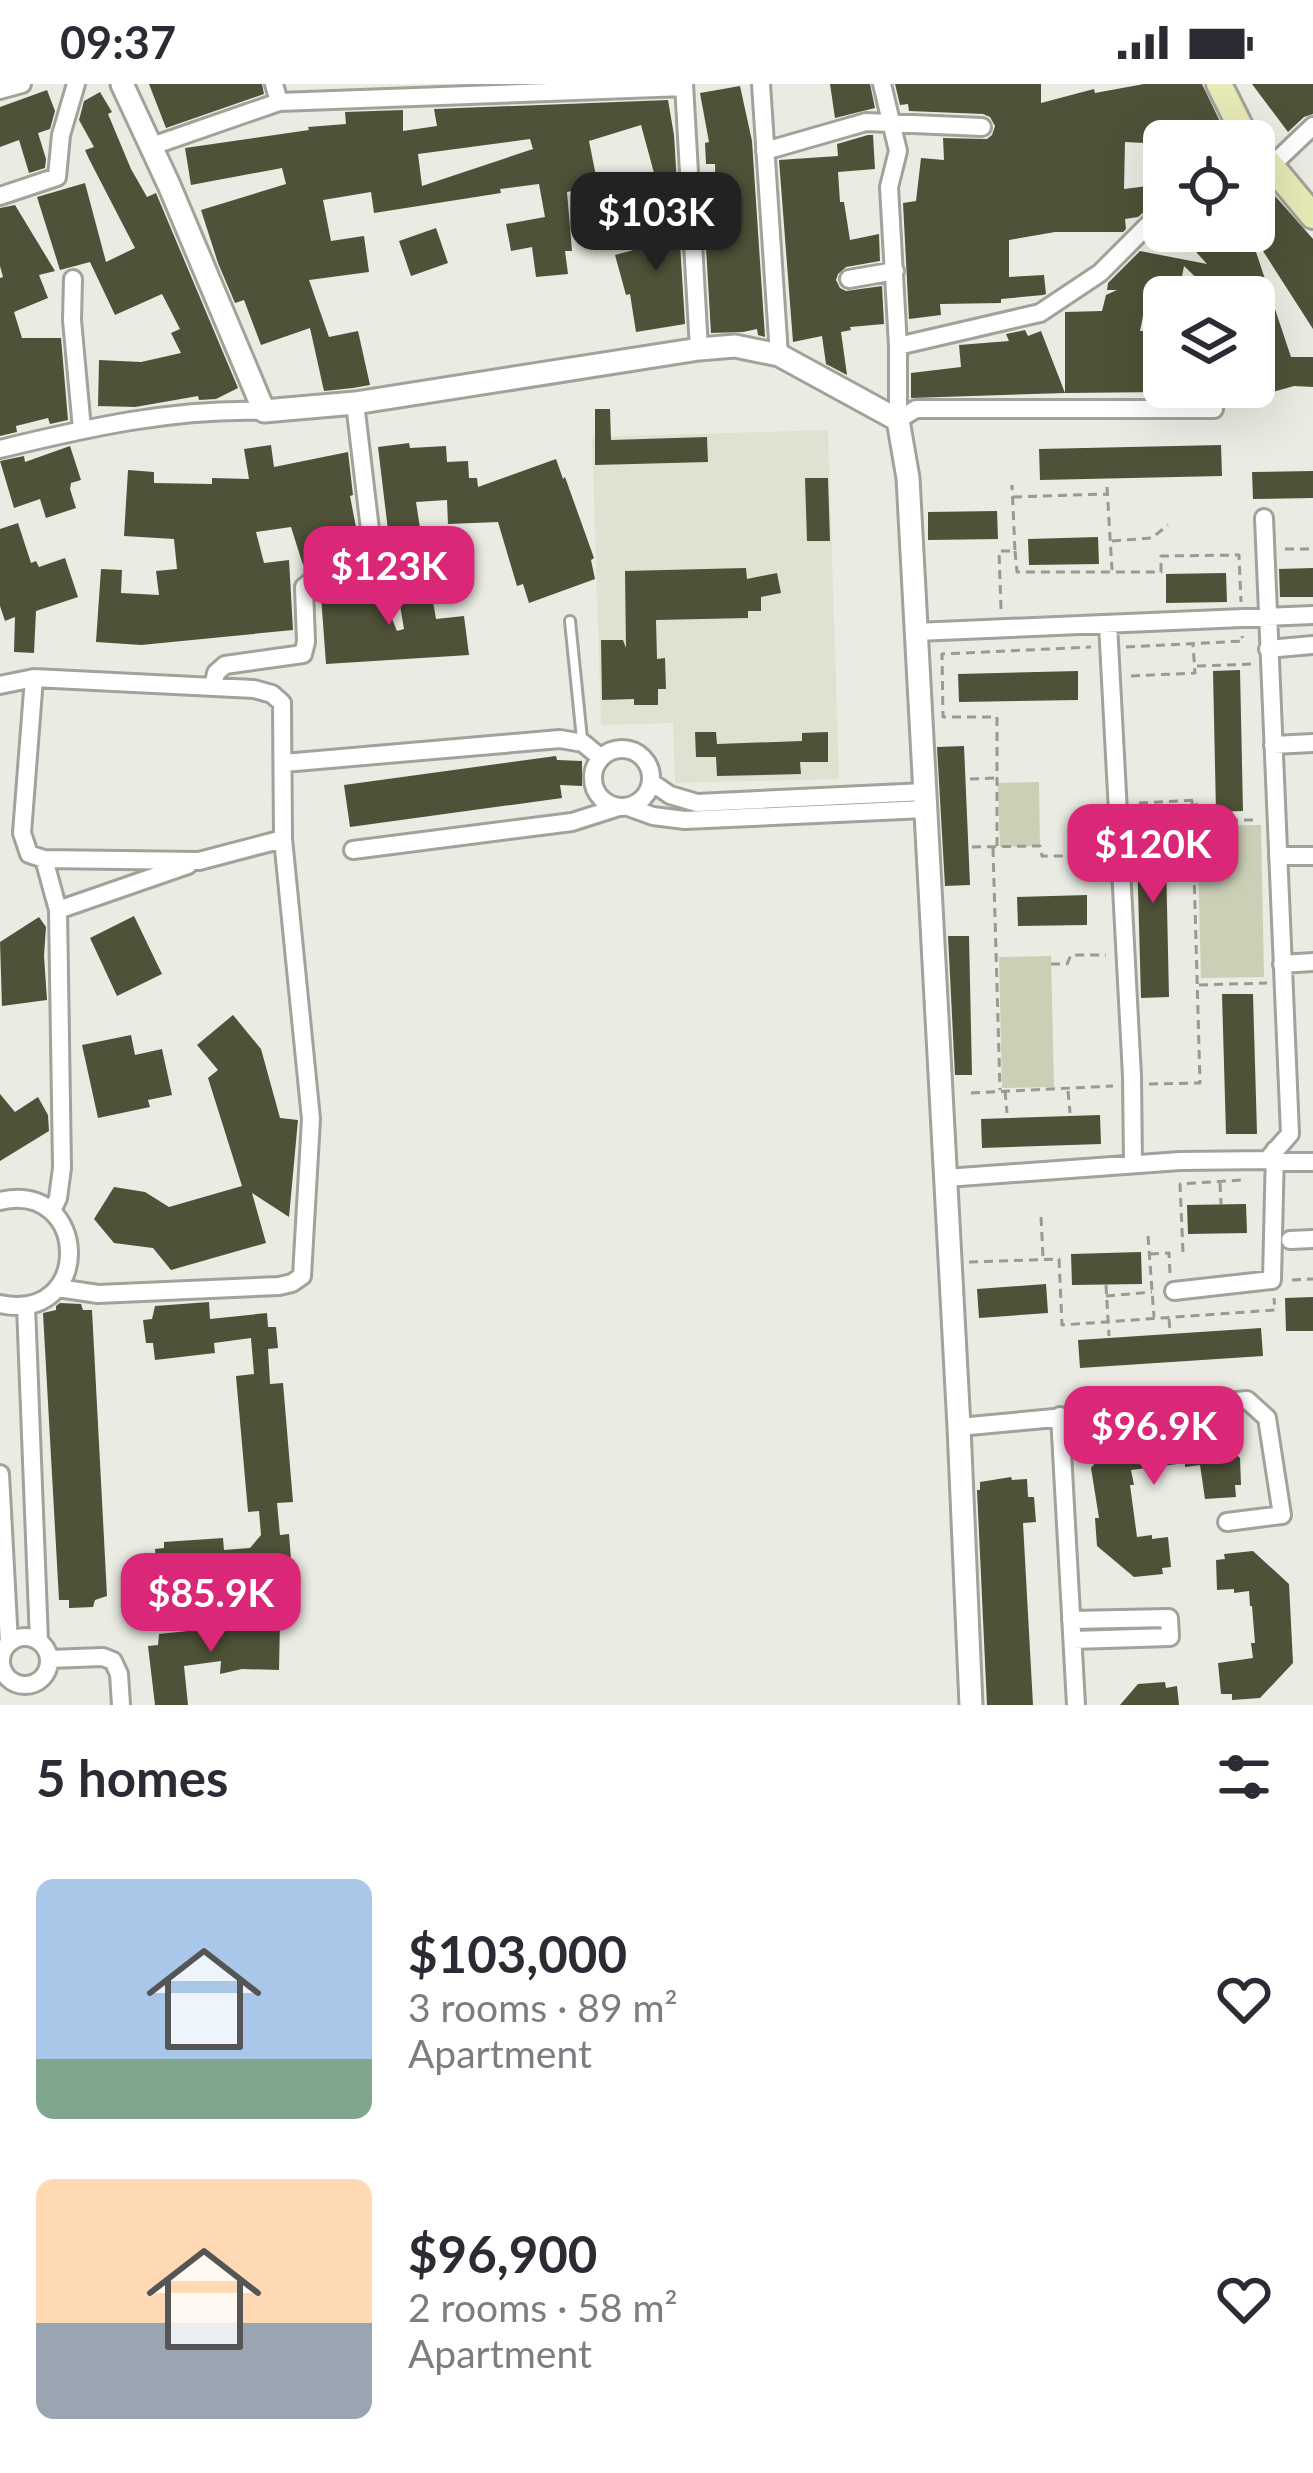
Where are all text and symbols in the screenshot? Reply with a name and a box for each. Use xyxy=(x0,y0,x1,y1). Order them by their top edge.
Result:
text: 09:37 xyxy=(60,15,176,69)
map controls xyxy=(1143,120,1275,408)
button: locate xyxy=(1143,120,1275,252)
pin: $103K xyxy=(572,172,740,274)
text: $103K xyxy=(597,188,715,234)
button: layers xyxy=(1143,276,1275,408)
pin: $123K xyxy=(305,526,473,628)
text: $123K xyxy=(330,542,448,588)
pin: $120K xyxy=(1069,804,1237,906)
text: $120K xyxy=(1094,820,1212,866)
pin: $96.9K xyxy=(1056,1386,1252,1488)
text: $96.9K xyxy=(1091,1402,1217,1448)
pin: $85.9K xyxy=(113,1553,309,1655)
text: $85.9K xyxy=(148,1569,274,1615)
icon: filters xyxy=(1211,1744,1277,1810)
text: 5 homes xyxy=(36,1747,228,1808)
text: $103,000 xyxy=(408,1923,627,1984)
icon: home xyxy=(132,1927,276,2071)
icon: heart xyxy=(1211,1966,1277,2032)
text: 3 rooms · 89 m² xyxy=(408,1984,678,2030)
text: Apartment xyxy=(408,2030,592,2076)
text: $96,900 xyxy=(408,2223,597,2284)
icon: home xyxy=(132,2227,276,2371)
icon: heart xyxy=(1211,2266,1277,2332)
text: 2 rooms · 58 m² xyxy=(408,2284,678,2330)
text: Apartment xyxy=(408,2330,592,2376)

